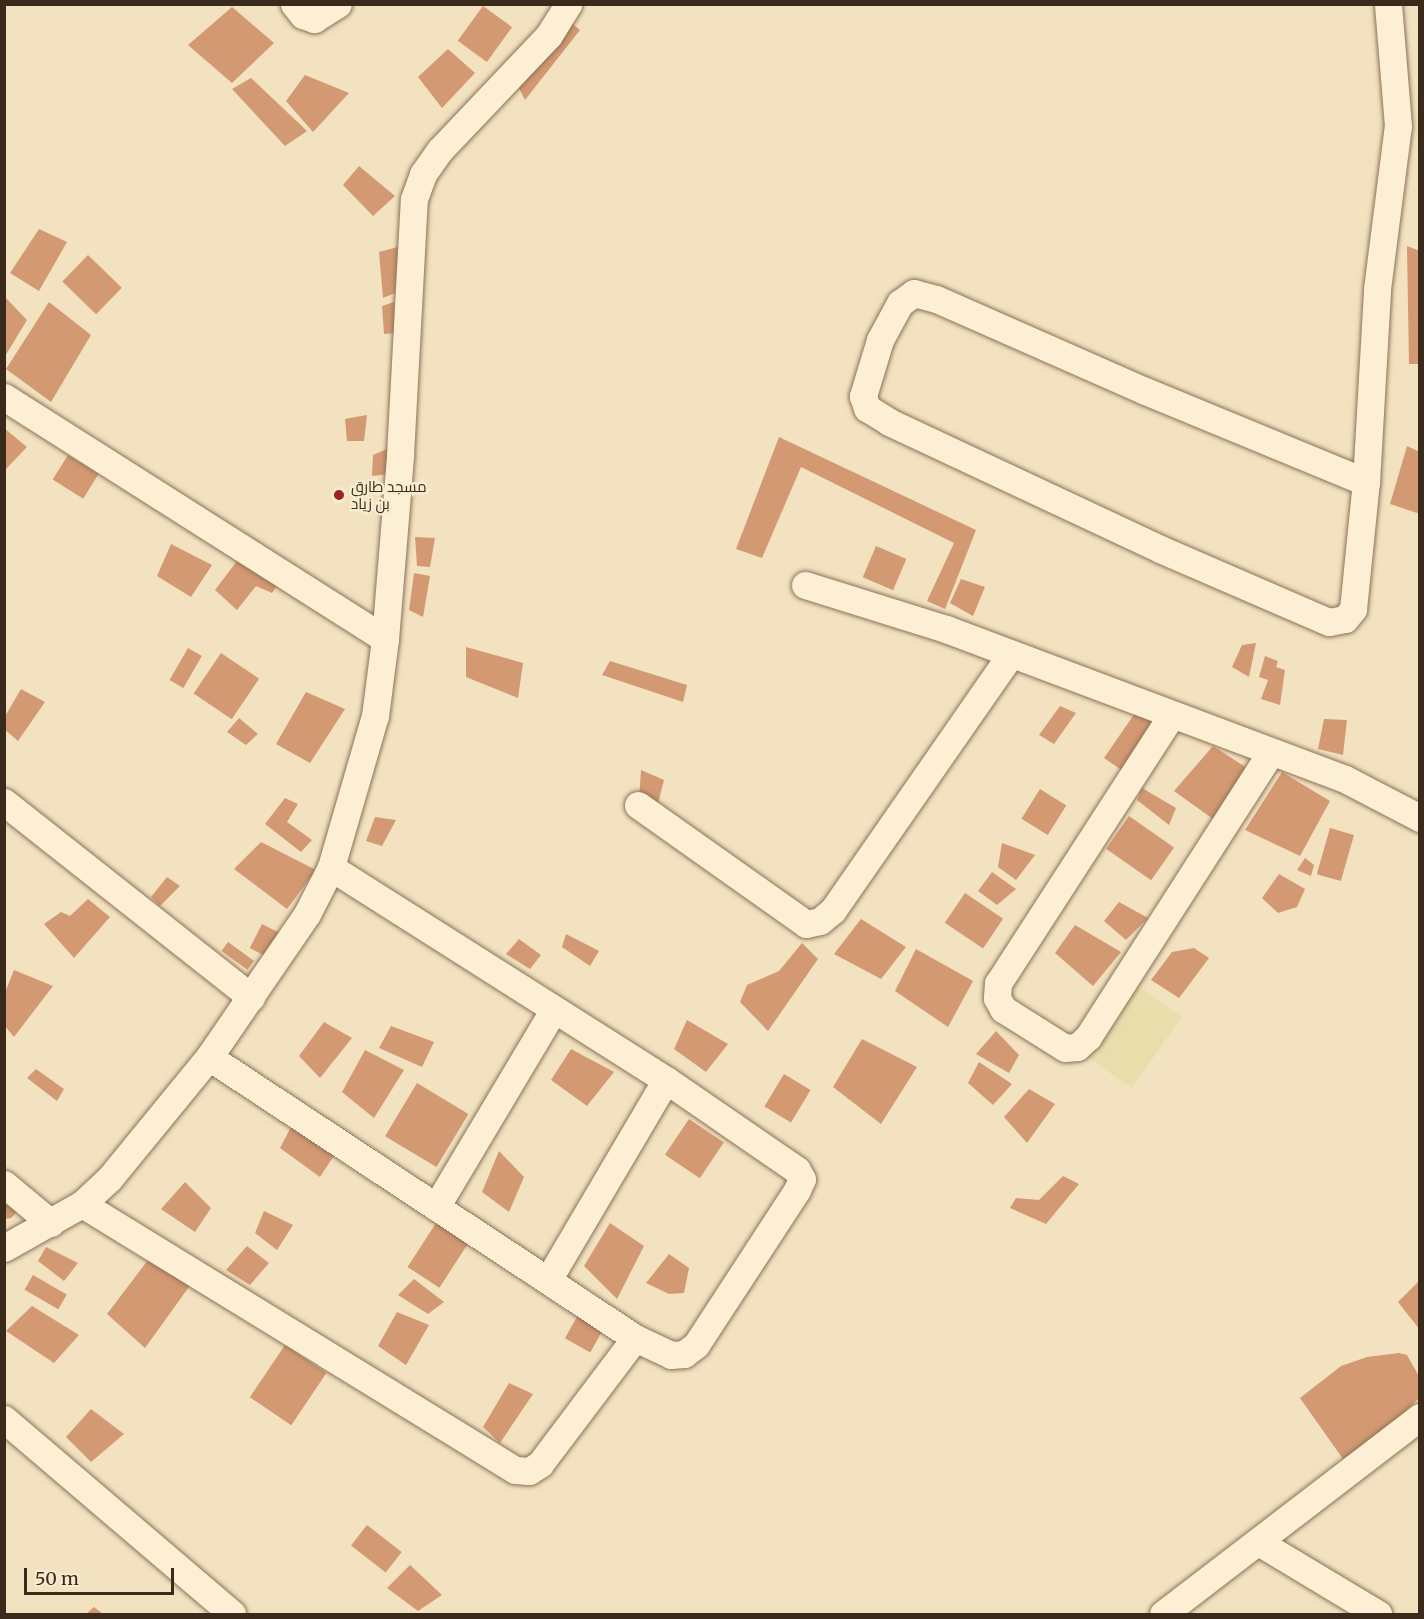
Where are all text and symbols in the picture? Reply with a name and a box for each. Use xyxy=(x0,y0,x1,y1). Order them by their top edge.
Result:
place label: مسجد طارق بن زياد xyxy=(351,477,427,512)
marker: مسجد طارق بن زياد xyxy=(332,488,346,502)
scale bar xyxy=(27,1556,177,1594)
text: 50 m xyxy=(35,1567,79,1590)

